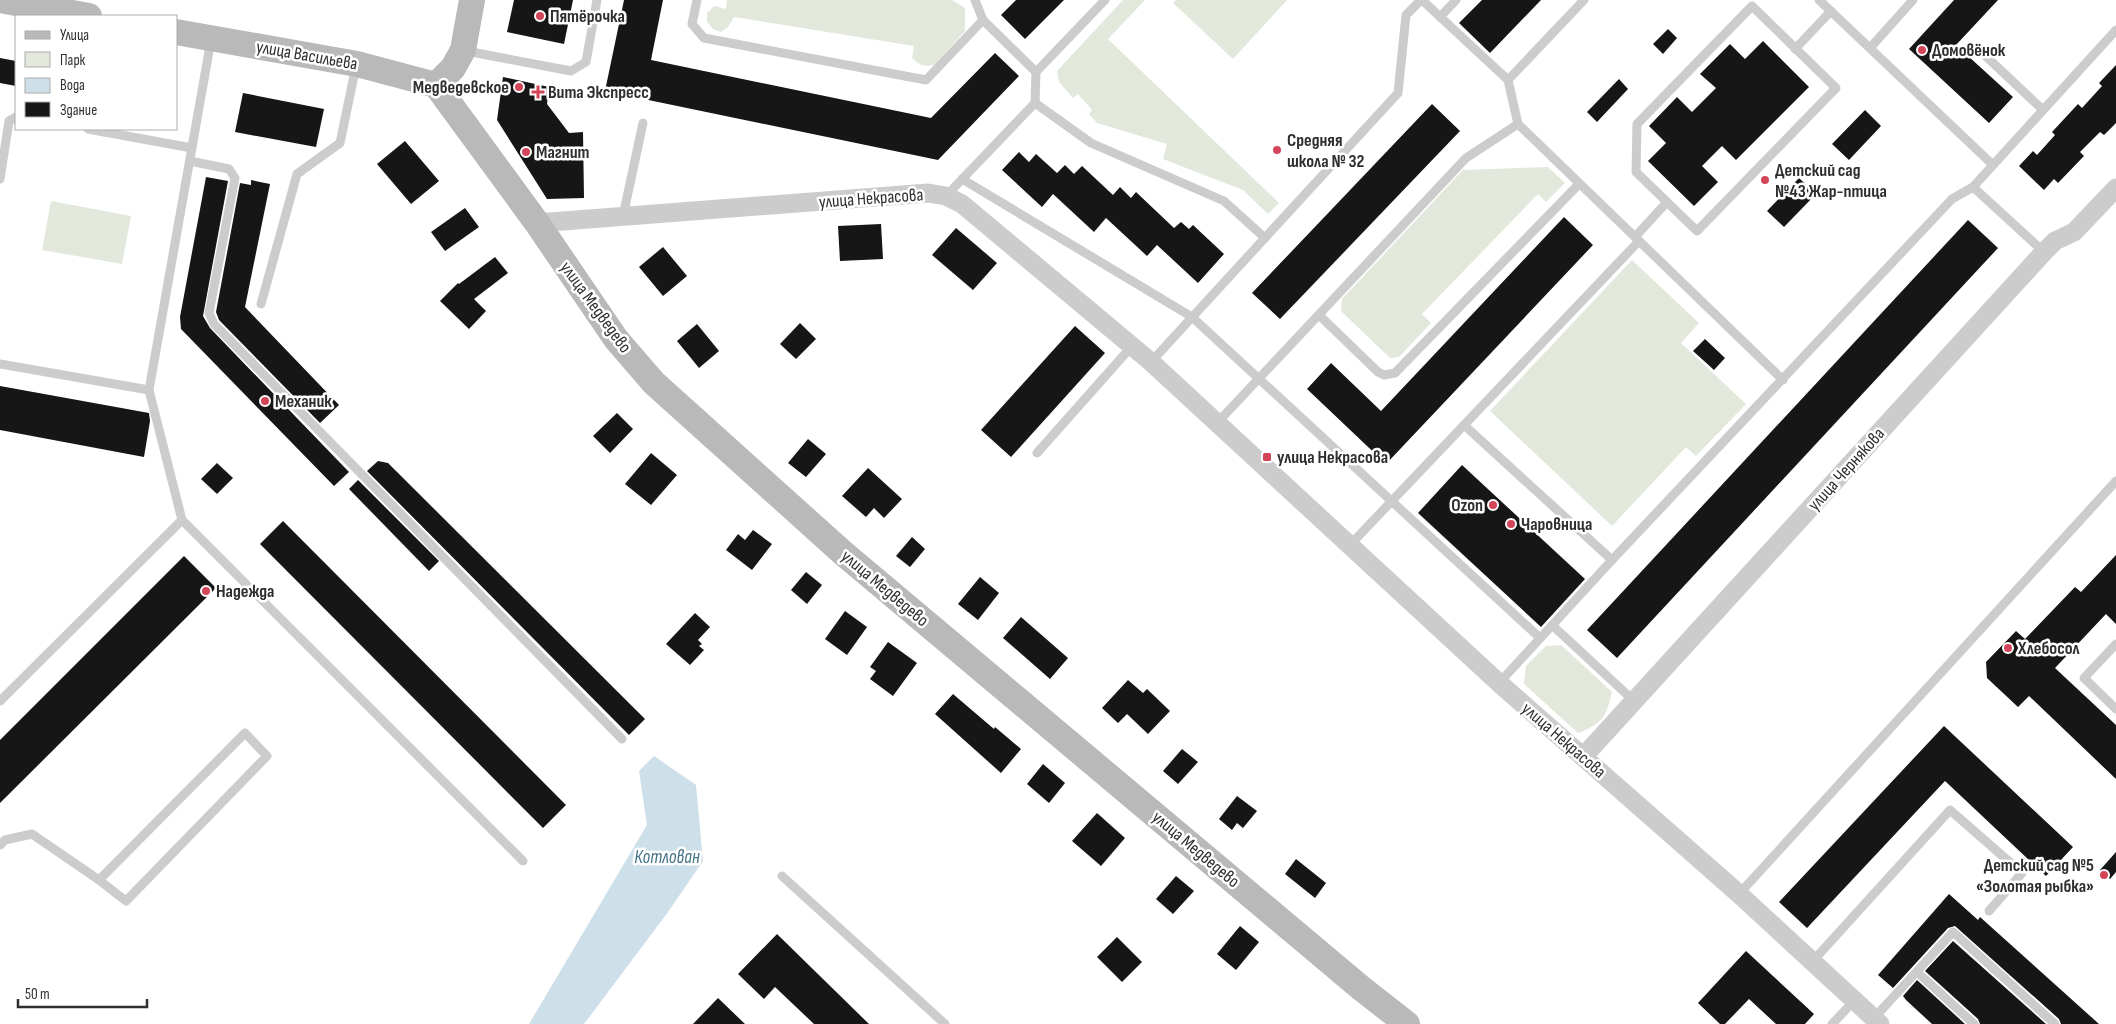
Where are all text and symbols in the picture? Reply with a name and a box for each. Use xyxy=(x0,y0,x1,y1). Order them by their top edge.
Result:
place label: Пятёрочка xyxy=(550,6,625,27)
marker: Пятёрочка xyxy=(534,10,546,22)
legend xyxy=(15,15,178,130)
text: Улица xyxy=(60,26,89,45)
street label: улица Васильева xyxy=(255,36,359,75)
place label: Домовёнок xyxy=(1932,40,2006,61)
marker: Домовёнок xyxy=(1916,44,1928,56)
text: Парк xyxy=(60,51,86,70)
text: Вода xyxy=(60,76,85,95)
place label: Медведевское xyxy=(413,77,509,98)
marker: Медведевское xyxy=(513,81,525,93)
place label: Вита Экспресс xyxy=(548,82,649,103)
marker: Вита Экспресс xyxy=(532,86,544,98)
text: Здание xyxy=(60,101,97,120)
place label: Средняя школа № 32 xyxy=(1287,130,1365,172)
place label: Магнит xyxy=(536,142,590,163)
marker: Средняя школа № 32 xyxy=(1271,144,1283,156)
marker: Магнит xyxy=(520,146,532,158)
place label: Детский сад №43 Жар-птица xyxy=(1775,160,1887,202)
marker: Детский сад №43 Жар-птица xyxy=(1759,174,1771,186)
street label: улица Некрасова xyxy=(818,184,924,213)
street label: улица Медведево xyxy=(555,258,636,357)
place label: Механик xyxy=(275,391,332,412)
marker: Механик xyxy=(259,395,271,407)
street label: улица Чернякова xyxy=(1804,423,1889,515)
place label: улица Некрасова xyxy=(1277,447,1388,468)
marker: улица Некрасова xyxy=(1261,451,1273,463)
place label: Ozon xyxy=(1451,495,1483,516)
marker: Ozon xyxy=(1487,499,1499,511)
place label: Чаровница xyxy=(1521,514,1592,535)
marker: Чаровница xyxy=(1505,518,1517,530)
street label: улица Медведево xyxy=(837,546,933,631)
place label: Надежда xyxy=(216,581,274,602)
marker: Надежда xyxy=(200,585,212,597)
place label: Хлебосол xyxy=(2017,638,2081,659)
marker: Хлебосол xyxy=(2002,642,2014,654)
street label: улица Некрасова xyxy=(1517,698,1610,783)
street label: улица Медведево xyxy=(1148,807,1244,892)
water label: Котлован xyxy=(634,846,700,869)
place label: Детский сад №5 «Золотая рыбка» xyxy=(1976,855,2094,897)
marker: Детский сад №5 «Золотая рыбка» xyxy=(2098,869,2110,881)
scale bar xyxy=(18,976,146,1008)
text: 50 m xyxy=(25,985,50,1004)

